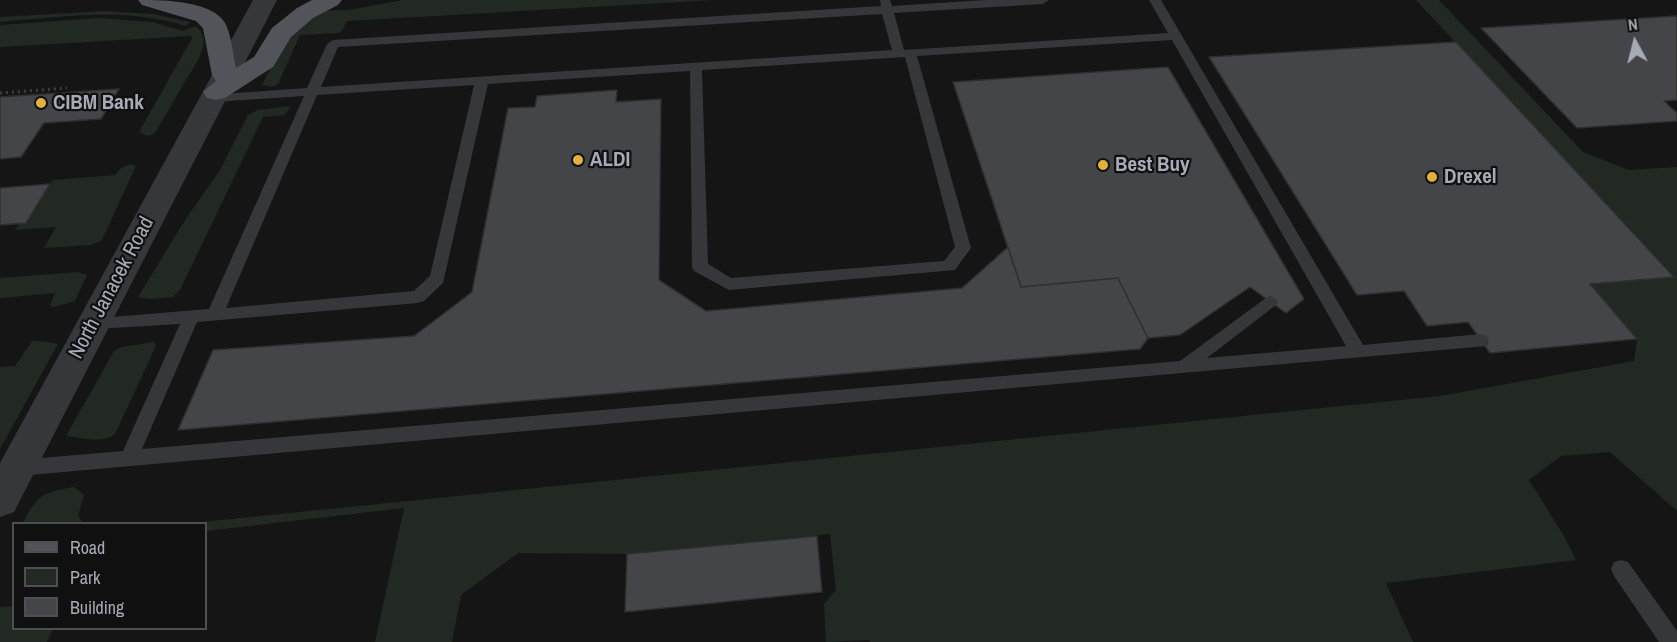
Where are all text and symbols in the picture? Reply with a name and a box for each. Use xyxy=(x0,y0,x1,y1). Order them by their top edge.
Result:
north arrow xyxy=(1605,12,1665,72)
text: N xyxy=(1627,13,1639,36)
place label: CIBM Bank xyxy=(53,90,144,116)
marker: CIBM Bank xyxy=(34,96,48,110)
place label: ALDI xyxy=(590,147,630,173)
place label: Best Buy xyxy=(1115,152,1190,178)
marker: ALDI xyxy=(571,153,585,167)
marker: Best Buy xyxy=(1096,158,1110,172)
place label: Drexel xyxy=(1444,164,1497,190)
marker: Drexel xyxy=(1425,170,1439,184)
street label: North Janacek Road xyxy=(64,213,160,363)
legend xyxy=(12,522,207,630)
text: Road xyxy=(70,535,105,560)
text: Park xyxy=(70,565,100,590)
text: Building xyxy=(70,595,124,620)

